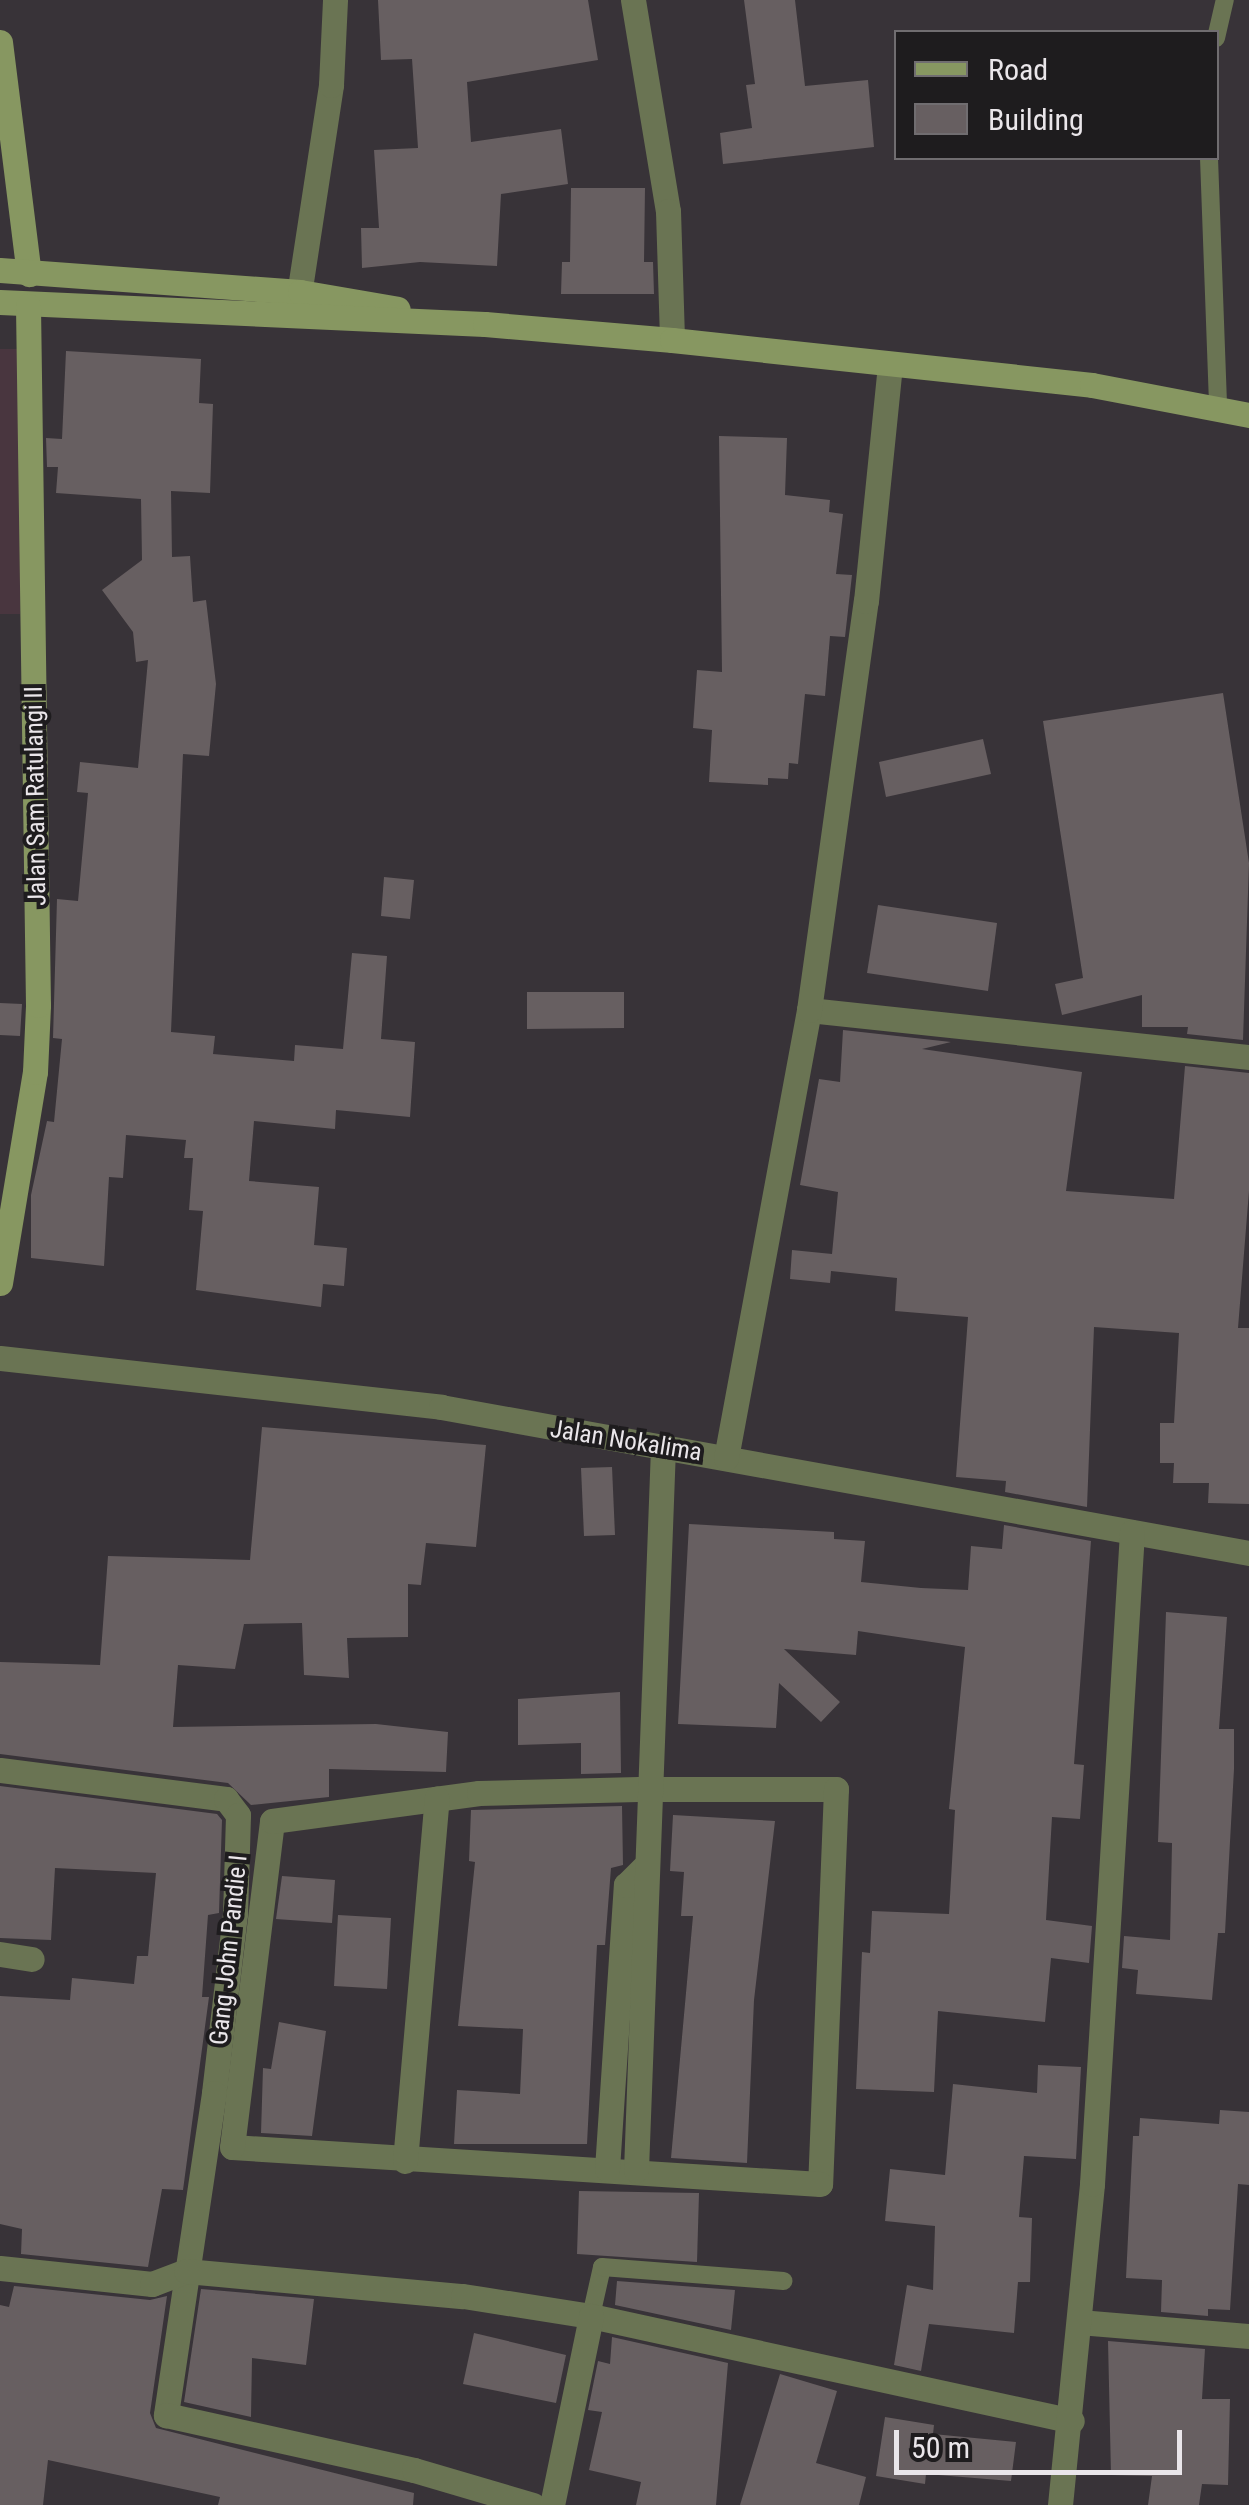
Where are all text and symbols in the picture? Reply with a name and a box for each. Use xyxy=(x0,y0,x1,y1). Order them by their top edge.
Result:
legend xyxy=(894,30,1219,160)
text: Road xyxy=(988,52,1048,87)
text: Building xyxy=(988,102,1084,137)
street label: Jalan Sam Ratulangi II xyxy=(19,686,53,906)
street label: Jalan Nokalima xyxy=(548,1414,704,1468)
street label: Gang John Pandie I xyxy=(204,1853,254,2047)
scale bar xyxy=(899,2410,1186,2472)
text: 50 m xyxy=(911,2430,970,2465)

